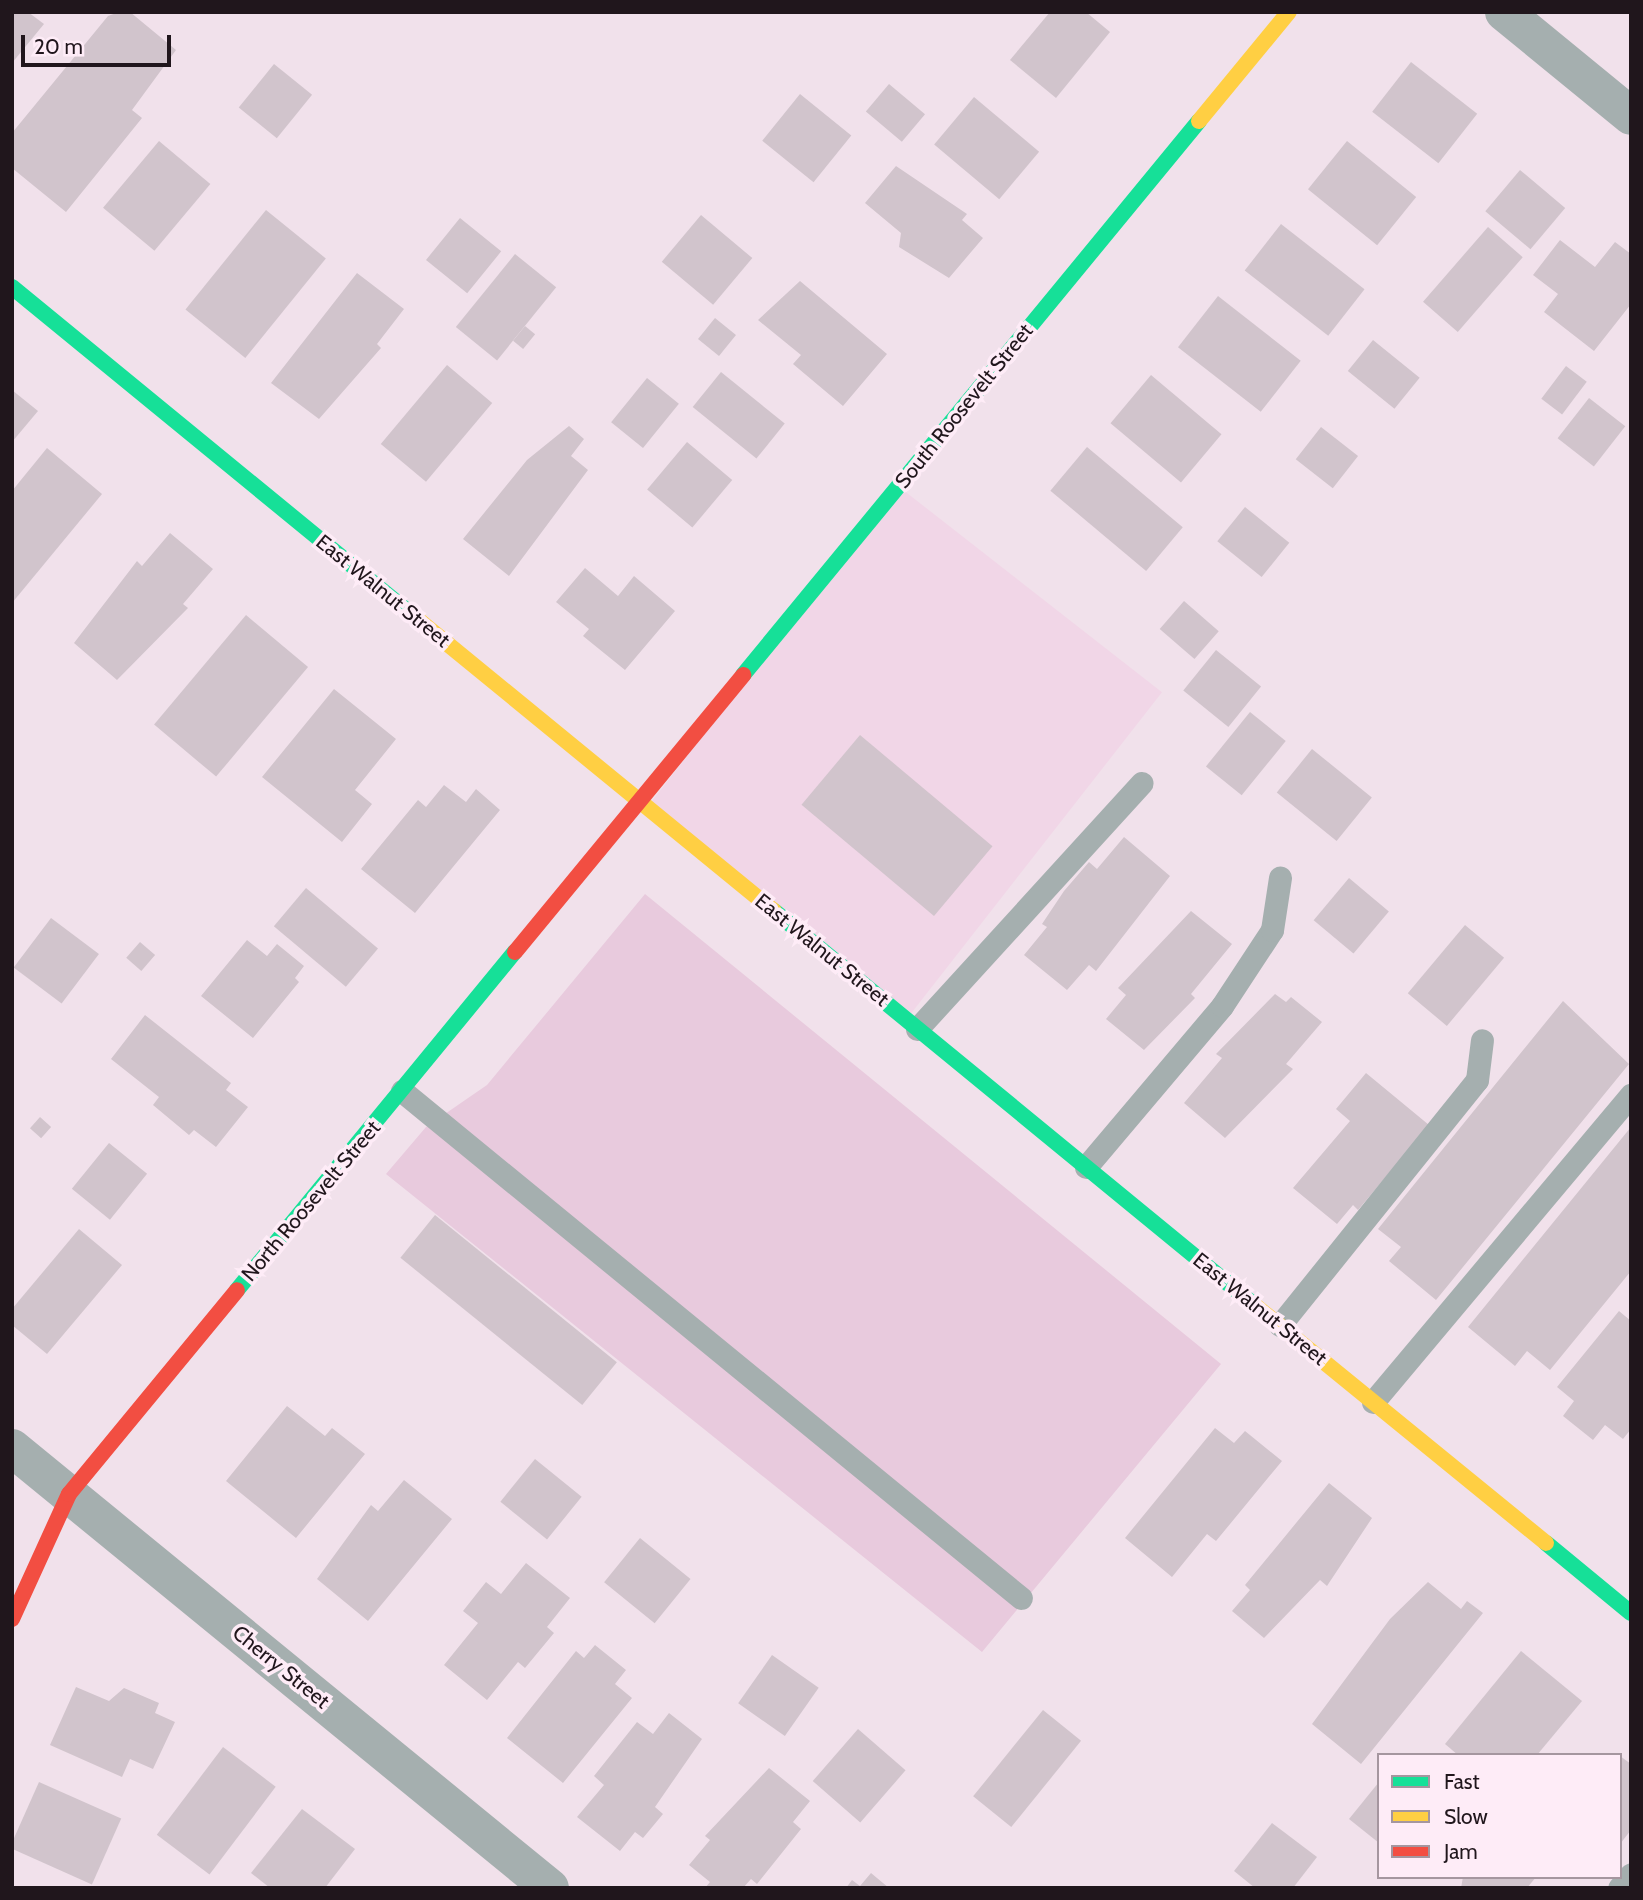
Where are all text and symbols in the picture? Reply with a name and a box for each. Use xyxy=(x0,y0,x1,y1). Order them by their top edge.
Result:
scale bar xyxy=(24,21,175,65)
text: 20 m xyxy=(34,34,83,59)
street label: South Roosevelt Street xyxy=(890,319,1038,493)
street label: East Walnut Street xyxy=(311,529,455,653)
street label: East Walnut Street xyxy=(750,888,894,1012)
street label: North Roosevelt Street xyxy=(236,1115,386,1287)
street label: East Walnut Street xyxy=(1188,1247,1332,1371)
street label: Cherry Street xyxy=(227,1620,335,1714)
legend xyxy=(1377,1753,1622,1879)
text: Fast xyxy=(1444,1769,1480,1794)
text: Slow xyxy=(1444,1804,1488,1829)
text: Jam xyxy=(1444,1839,1478,1864)

